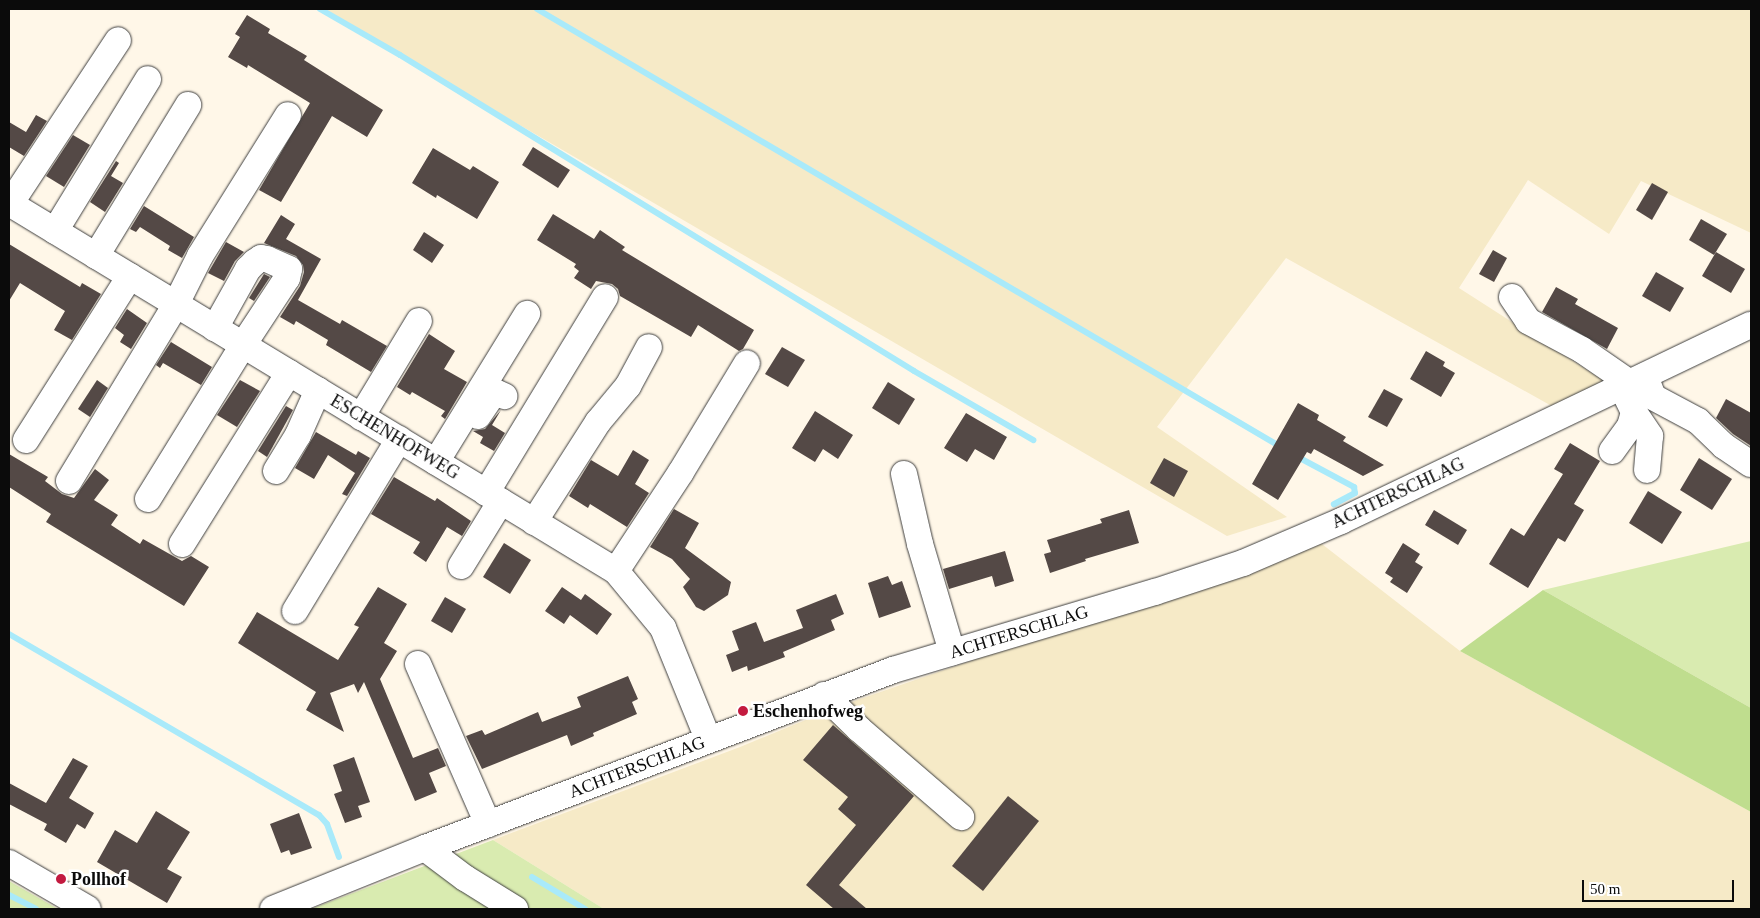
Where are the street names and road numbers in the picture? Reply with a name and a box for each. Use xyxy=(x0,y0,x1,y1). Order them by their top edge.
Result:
street label: ESCHENHOFWEG xyxy=(326,390,464,484)
street label: ACHTERSCHLAG xyxy=(1328,453,1468,533)
street label: ACHTERSCHLAG xyxy=(947,601,1091,663)
street label: ACHTERSCHLAG xyxy=(566,731,708,803)

